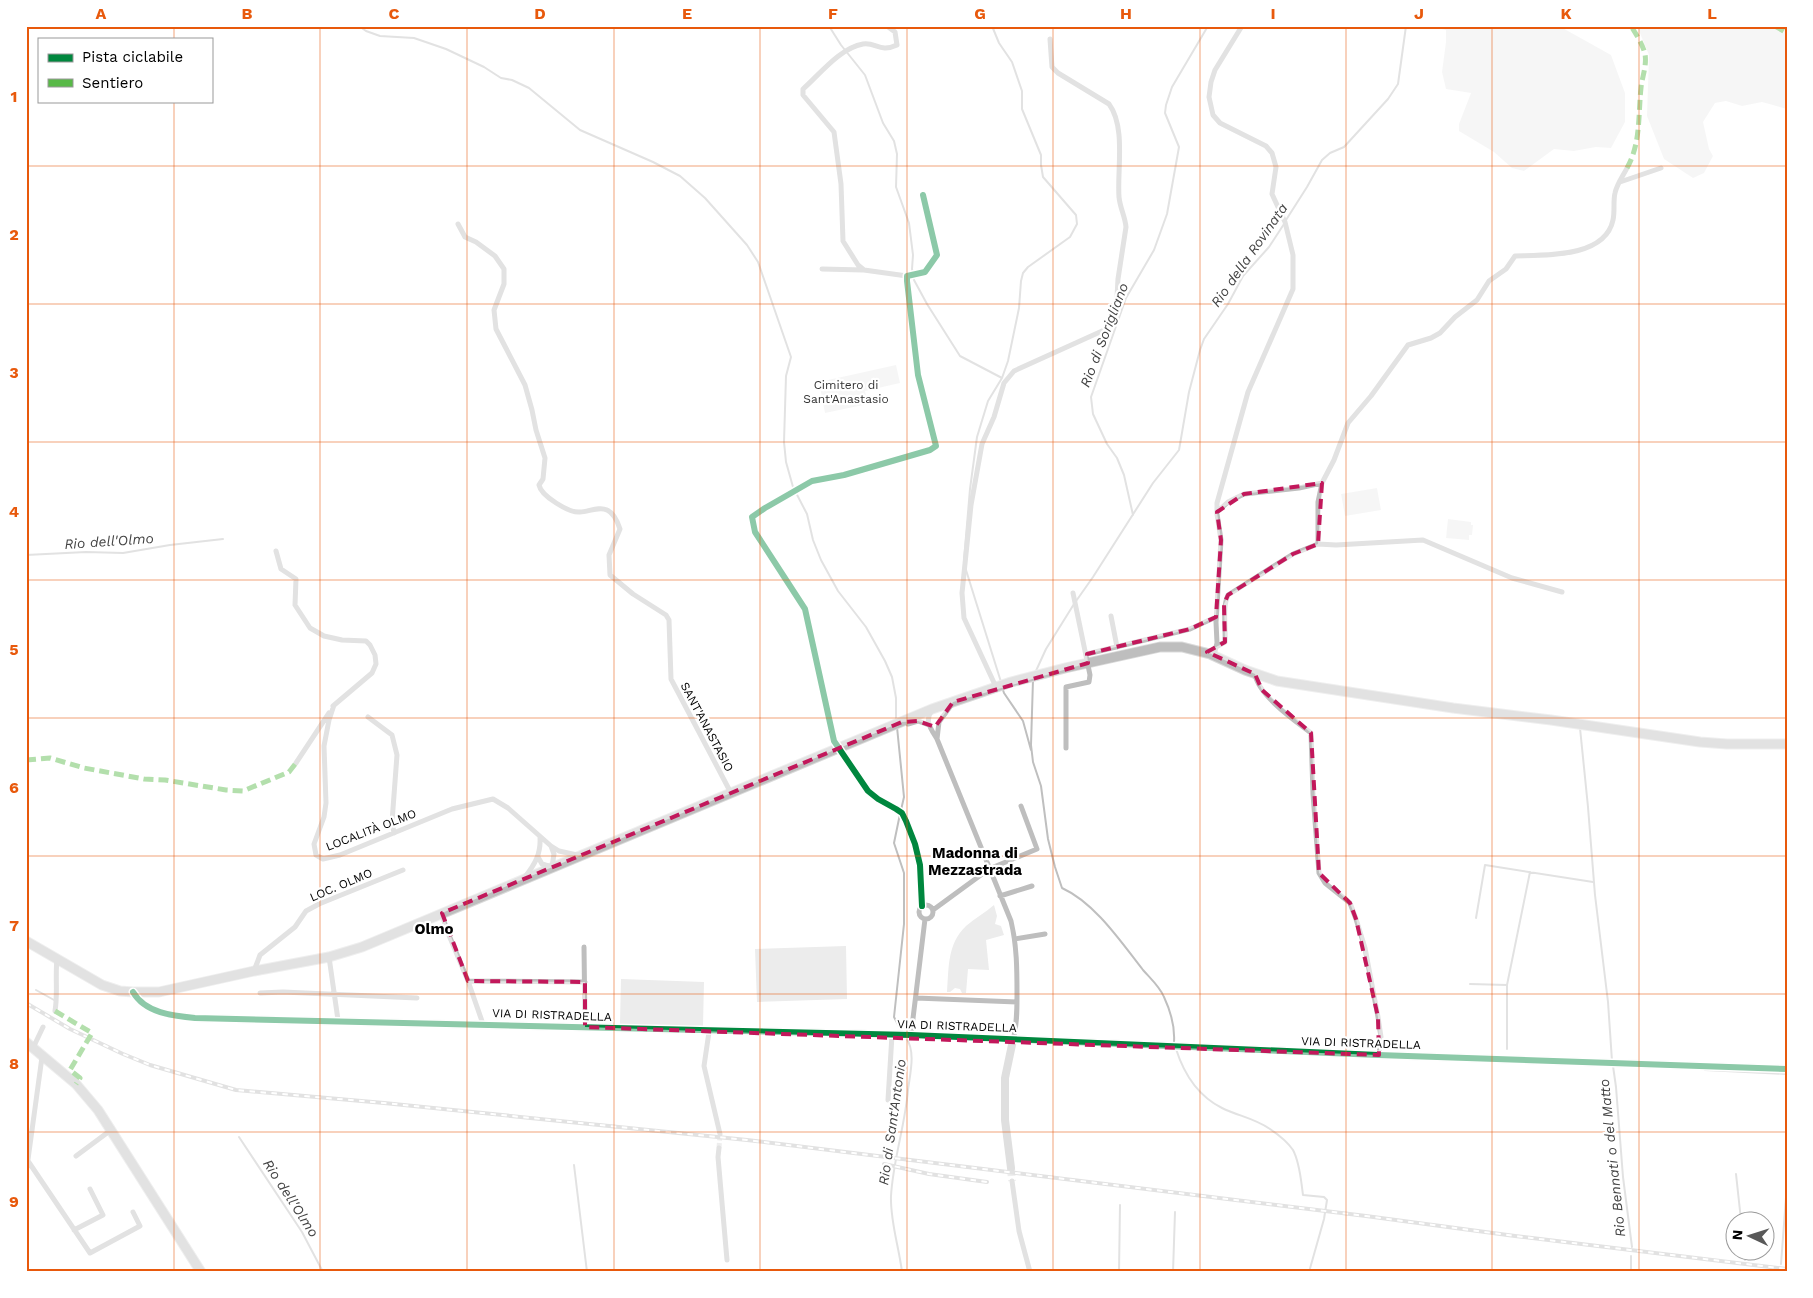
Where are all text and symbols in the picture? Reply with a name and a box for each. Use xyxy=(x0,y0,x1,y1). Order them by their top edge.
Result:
text: A xyxy=(96,4,107,23)
text: B xyxy=(242,4,253,23)
text: C xyxy=(389,4,400,23)
text: D xyxy=(534,4,546,23)
text: E xyxy=(682,4,692,23)
text: F xyxy=(828,4,838,23)
text: G xyxy=(974,4,986,23)
text: H xyxy=(1120,4,1132,23)
text: I xyxy=(1270,4,1276,23)
text: J xyxy=(1414,4,1424,23)
text: K xyxy=(1560,4,1572,23)
text: L xyxy=(1707,4,1717,23)
legend xyxy=(38,38,212,102)
text: Pista ciclabile xyxy=(82,48,183,66)
text: Sentiero xyxy=(82,74,143,92)
text: 1 xyxy=(11,87,17,106)
water label: Rio della Rovinata xyxy=(1207,200,1291,310)
text: 2 xyxy=(9,225,19,244)
water label: Rio di Sorigliano xyxy=(1077,281,1131,389)
text: 3 xyxy=(9,363,19,382)
park label: Cimitero di Sant'Anastasio xyxy=(803,378,889,406)
text: 4 xyxy=(9,502,19,521)
water label: Rio dell'Olmo xyxy=(64,530,154,552)
text: 5 xyxy=(9,640,19,659)
street label: SANT'ANASTASIO xyxy=(678,680,736,774)
text: 6 xyxy=(9,778,19,797)
street label: LOCALITÀ OLMO xyxy=(324,806,418,854)
district label: Madonna di Mezzastrada xyxy=(928,844,1022,879)
street label: LOC. OLMO xyxy=(308,866,374,904)
text: 7 xyxy=(9,916,19,935)
district label: Olmo xyxy=(414,920,454,938)
street label: VIA DI RISTRADELLA xyxy=(492,1006,612,1024)
street label: VIA DI RISTRADELLA xyxy=(897,1017,1017,1035)
street label: VIA DI RISTRADELLA xyxy=(1301,1034,1421,1052)
text: 8 xyxy=(9,1054,19,1073)
water label: Rio di Sant'Antonio xyxy=(875,1058,909,1186)
water label: Rio Bennati o del Matto xyxy=(1596,1078,1628,1238)
water label: Rio dell'Olmo xyxy=(260,1156,322,1240)
text: 9 xyxy=(9,1192,19,1211)
north arrow xyxy=(1726,1210,1776,1260)
text: N xyxy=(1729,1229,1745,1241)

